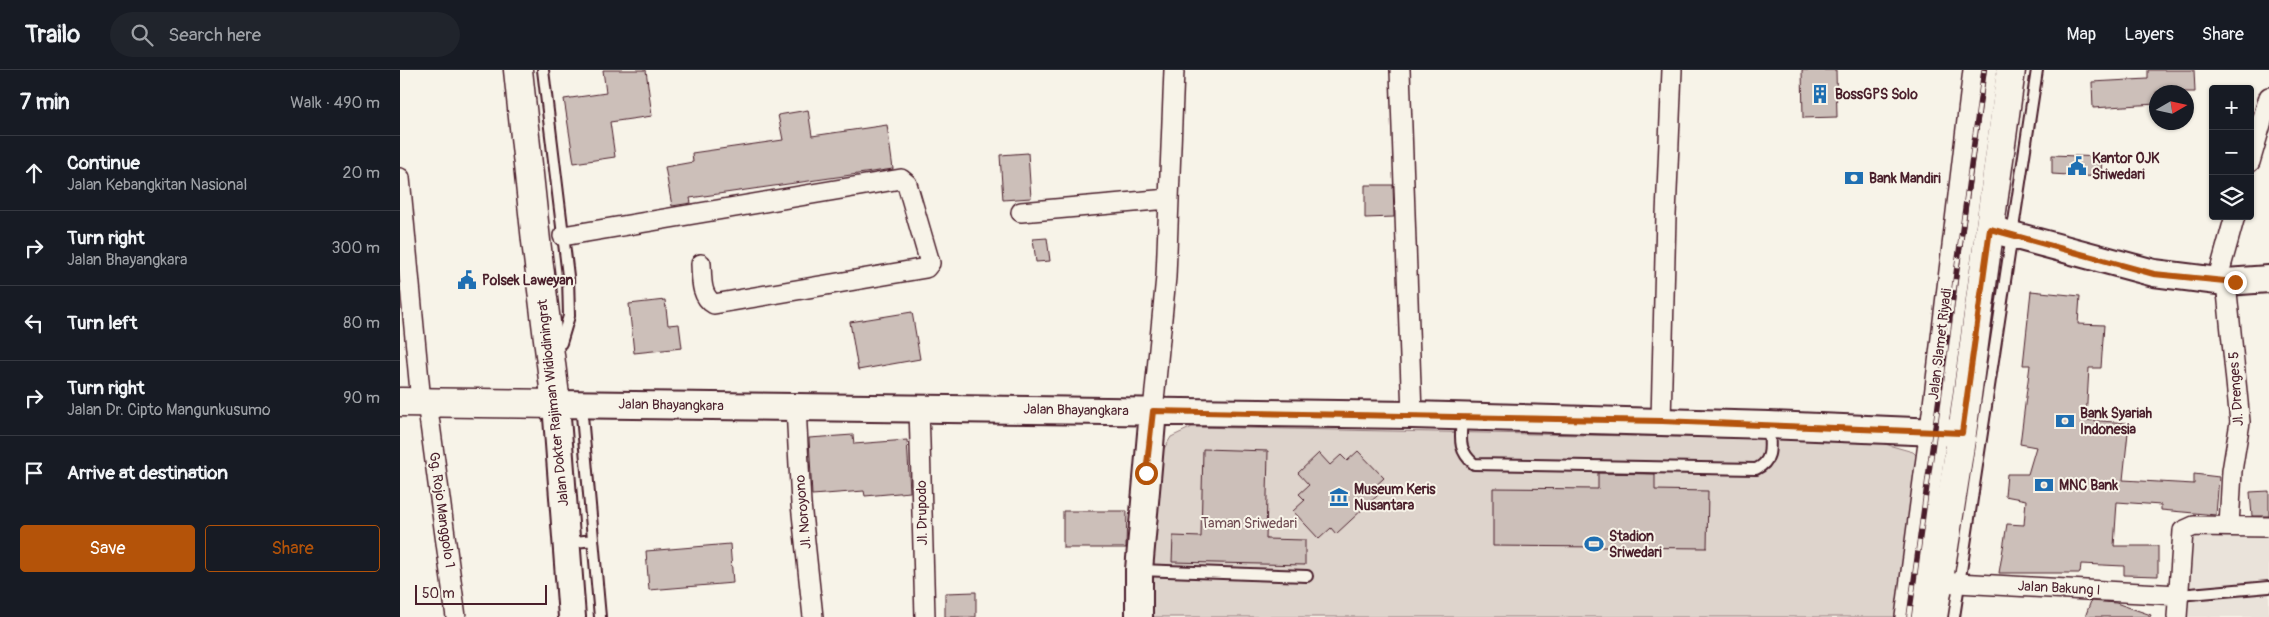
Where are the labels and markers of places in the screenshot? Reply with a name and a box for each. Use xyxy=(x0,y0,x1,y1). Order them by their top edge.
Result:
building icon: BossGPS Solo xyxy=(1809,83,1831,105)
place label: BossGPS Solo xyxy=(1835,86,1918,103)
place label: Kantor OJK Sriwedari xyxy=(2092,150,2160,183)
public building icon: Kantor OJK Sriwedari xyxy=(2066,155,2088,177)
bank icon: Bank Mandiri xyxy=(1843,167,1865,189)
place label: Bank Mandiri xyxy=(1869,170,1941,187)
public building icon: Polsek Laweyan xyxy=(456,269,478,291)
place label: Polsek Laweyan xyxy=(482,272,573,289)
place label: Bank Syariah Indonesia xyxy=(2080,405,2152,438)
bank icon: Bank Syariah Indonesia xyxy=(2054,410,2076,432)
bank icon: MNC Bank xyxy=(2033,474,2055,496)
place label: MNC Bank xyxy=(2059,477,2118,494)
place label: Museum Keris Nusantara xyxy=(1354,481,1436,514)
museum icon: Museum Keris Nusantara xyxy=(1328,486,1350,508)
place label: Stadion Sriwedari xyxy=(1609,528,1662,561)
sports icon: Stadion Sriwedari xyxy=(1583,533,1605,555)

